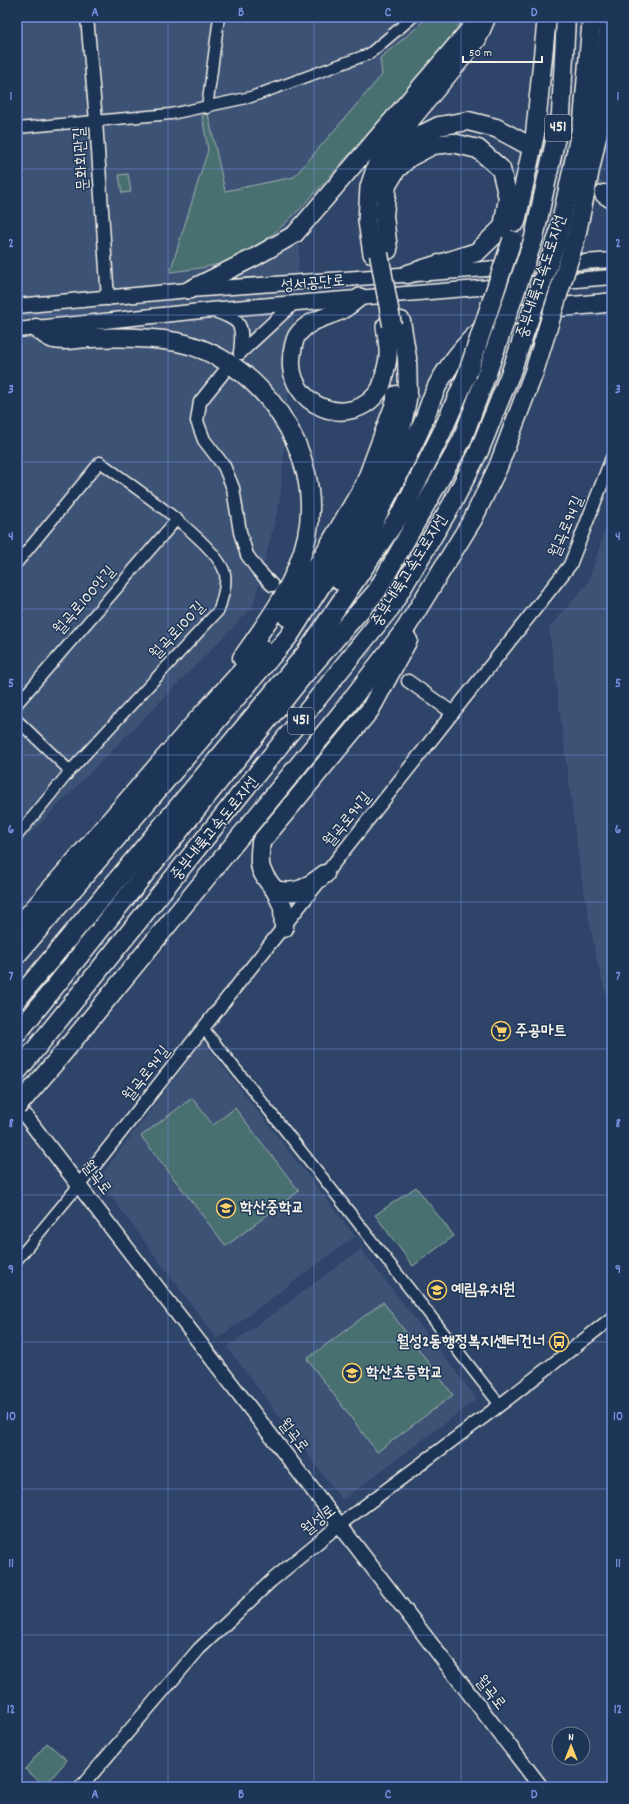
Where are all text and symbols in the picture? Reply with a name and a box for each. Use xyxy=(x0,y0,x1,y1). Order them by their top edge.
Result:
text: A xyxy=(91,4,99,23)
text: B xyxy=(238,4,244,23)
text: C xyxy=(385,4,392,23)
text: D xyxy=(531,4,538,23)
scale bar xyxy=(463,38,542,64)
text: 50 m xyxy=(469,45,492,62)
text: 1 xyxy=(10,88,13,107)
text: 1 xyxy=(617,88,620,107)
road number: 451 xyxy=(545,115,571,141)
street label: 문화회관길 xyxy=(68,126,96,192)
street label: 중부내륙고속도로지선 xyxy=(511,212,573,342)
text: 2 xyxy=(8,235,14,254)
text: 2 xyxy=(615,235,621,254)
street label: 성서공단로 xyxy=(280,270,346,298)
text: 3 xyxy=(8,381,14,400)
text: 3 xyxy=(615,381,621,400)
street label: 월곡로94길 xyxy=(544,492,590,562)
street label: 중부내륙고속도로지선 xyxy=(366,510,454,632)
text: 4 xyxy=(8,528,14,547)
text: 4 xyxy=(615,528,621,547)
street label: 월곡로100안길 xyxy=(48,561,122,641)
street label: 월곡로100길 xyxy=(145,597,211,665)
text: 5 xyxy=(8,675,14,694)
text: 5 xyxy=(615,675,621,694)
road number: 451 xyxy=(288,708,314,734)
street label: 중부내륙고속도로지선 xyxy=(166,772,264,886)
street label: 월곡로94길 xyxy=(318,787,378,853)
text: 6 xyxy=(8,821,15,840)
text: 6 xyxy=(615,821,622,840)
text: 7 xyxy=(9,968,14,987)
text: 7 xyxy=(616,968,621,987)
supermarket icon: 주공마트 xyxy=(490,1020,512,1042)
place label: 주공마트 xyxy=(515,1020,567,1043)
street label: 월곡로94길 xyxy=(118,1041,176,1107)
text: 8 xyxy=(8,1115,14,1134)
text: 8 xyxy=(615,1115,621,1134)
street label: 월곡로 xyxy=(75,1156,117,1200)
school or university icon: 학산중학교 xyxy=(215,1197,237,1219)
place label: 학산중학교 xyxy=(239,1197,304,1220)
text: 9 xyxy=(8,1261,14,1280)
text: 9 xyxy=(615,1261,621,1280)
school or university icon: 예림유치원 xyxy=(426,1279,448,1301)
place label: 예림유치원 xyxy=(451,1279,516,1302)
place label: 월성2동행정복지센터건너 xyxy=(396,1331,545,1354)
bus stop icon: 월성2동행정복지센터건너 xyxy=(548,1331,570,1353)
school or university icon: 학산초등학교 xyxy=(341,1362,363,1384)
place label: 학산초등학교 xyxy=(365,1362,443,1385)
text: 10 xyxy=(6,1408,16,1427)
text: 10 xyxy=(613,1408,623,1427)
street label: 월곡로 xyxy=(272,1414,314,1458)
street label: 월성로 xyxy=(297,1500,341,1542)
text: 11 xyxy=(8,1555,14,1574)
text: 11 xyxy=(615,1555,621,1574)
street label: 월곡로 xyxy=(469,1671,511,1715)
text: 12 xyxy=(7,1701,16,1720)
text: 12 xyxy=(614,1701,623,1720)
north arrow xyxy=(551,1726,591,1766)
text: N xyxy=(568,1730,574,1746)
text: A xyxy=(91,1786,99,1804)
text: B xyxy=(238,1786,244,1804)
text: C xyxy=(385,1786,392,1804)
text: D xyxy=(531,1786,538,1804)

